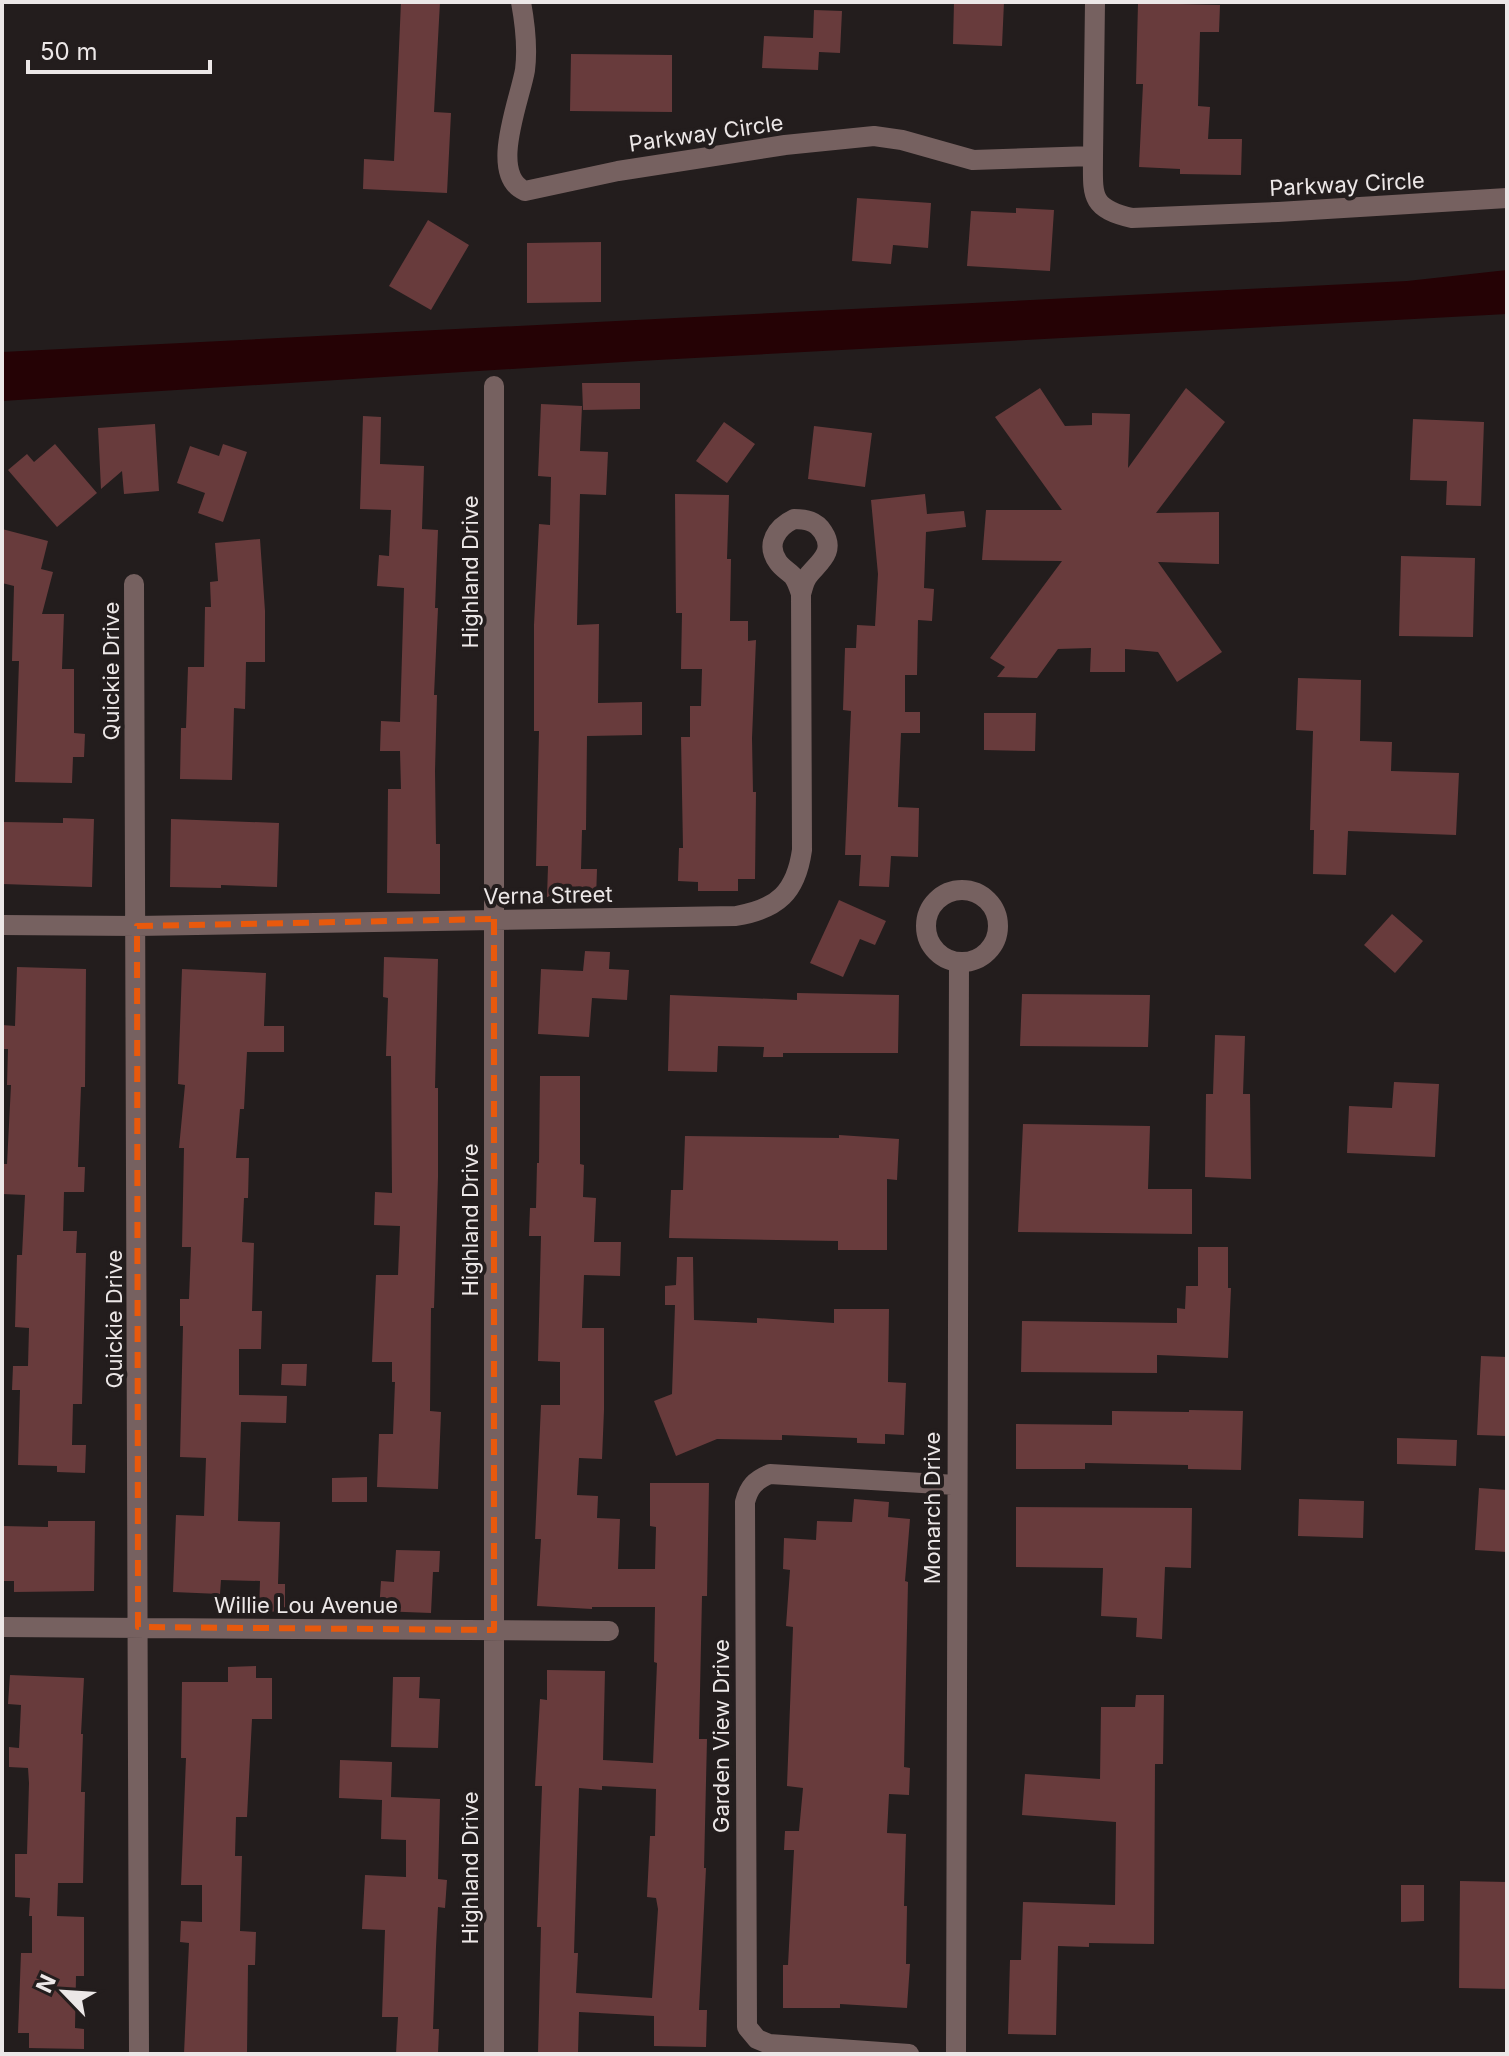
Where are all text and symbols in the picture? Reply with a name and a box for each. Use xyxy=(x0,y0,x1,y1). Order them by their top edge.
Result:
scale bar xyxy=(28,24,210,74)
text: 50 m xyxy=(40,37,98,66)
street label: Parkway Circle xyxy=(627,109,785,157)
street label: Parkway Circle xyxy=(1269,167,1425,201)
street label: Highland Drive xyxy=(457,495,483,649)
street label: Quickie Drive xyxy=(98,602,124,740)
street label: Verna Street xyxy=(483,881,613,909)
street label: Highland Drive xyxy=(457,1143,483,1297)
street label: Quickie Drive xyxy=(101,1250,127,1388)
street label: Monarch Drive xyxy=(919,1432,945,1584)
street label: Willie Lou Avenue xyxy=(214,1592,398,1618)
street label: Garden View Drive xyxy=(708,1639,734,1833)
street label: Highland Drive xyxy=(457,1791,483,1945)
north arrow xyxy=(24,1952,104,2032)
text: N xyxy=(31,1970,61,1997)

